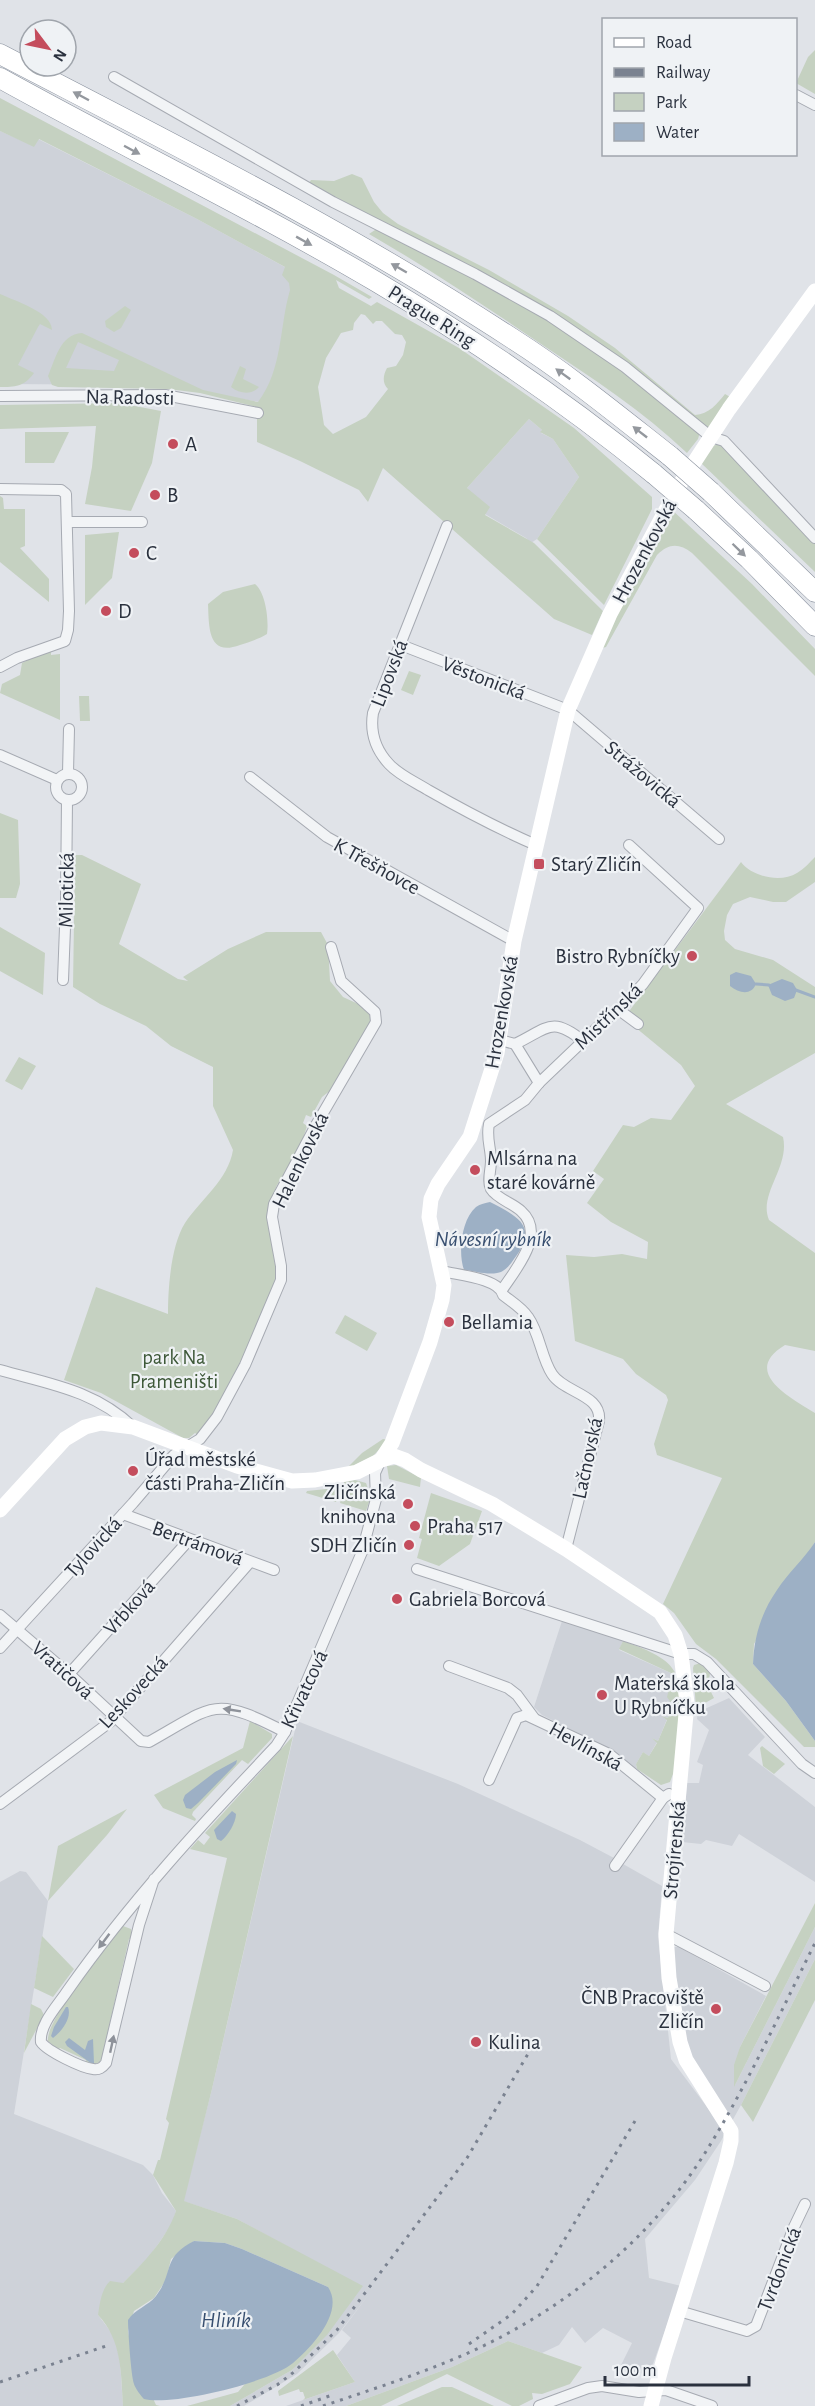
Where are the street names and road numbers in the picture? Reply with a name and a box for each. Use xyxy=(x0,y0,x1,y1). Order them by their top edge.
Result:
street label: Prague Ring xyxy=(384,281,480,352)
street label: Na Radosti xyxy=(85,386,175,409)
street label: Hrozenkovská xyxy=(608,495,681,607)
street label: Lipovská xyxy=(367,636,412,710)
street label: Věstonická xyxy=(439,653,529,704)
street label: Strážovická xyxy=(601,737,685,812)
street label: K Třešňovce xyxy=(330,834,424,899)
street label: Milotická xyxy=(55,852,78,928)
street label: Hrozenkovská xyxy=(481,954,522,1070)
street label: Mistřínská xyxy=(570,979,647,1054)
street label: Halenkovská xyxy=(268,1109,333,1212)
street label: Lačnovská xyxy=(569,1415,606,1501)
street label: Tylovická xyxy=(61,1513,126,1582)
street label: Bertrámová xyxy=(149,1517,246,1570)
street label: Vrbková xyxy=(99,1576,159,1639)
street label: Vratičová xyxy=(28,1637,98,1704)
street label: Křivatcová xyxy=(277,1646,332,1732)
street label: Leskovecká xyxy=(95,1652,172,1733)
street label: Hevlínská xyxy=(546,1718,626,1775)
street label: Strojírenská xyxy=(660,1800,689,1900)
street label: Tvrdonická xyxy=(754,2224,805,2314)

